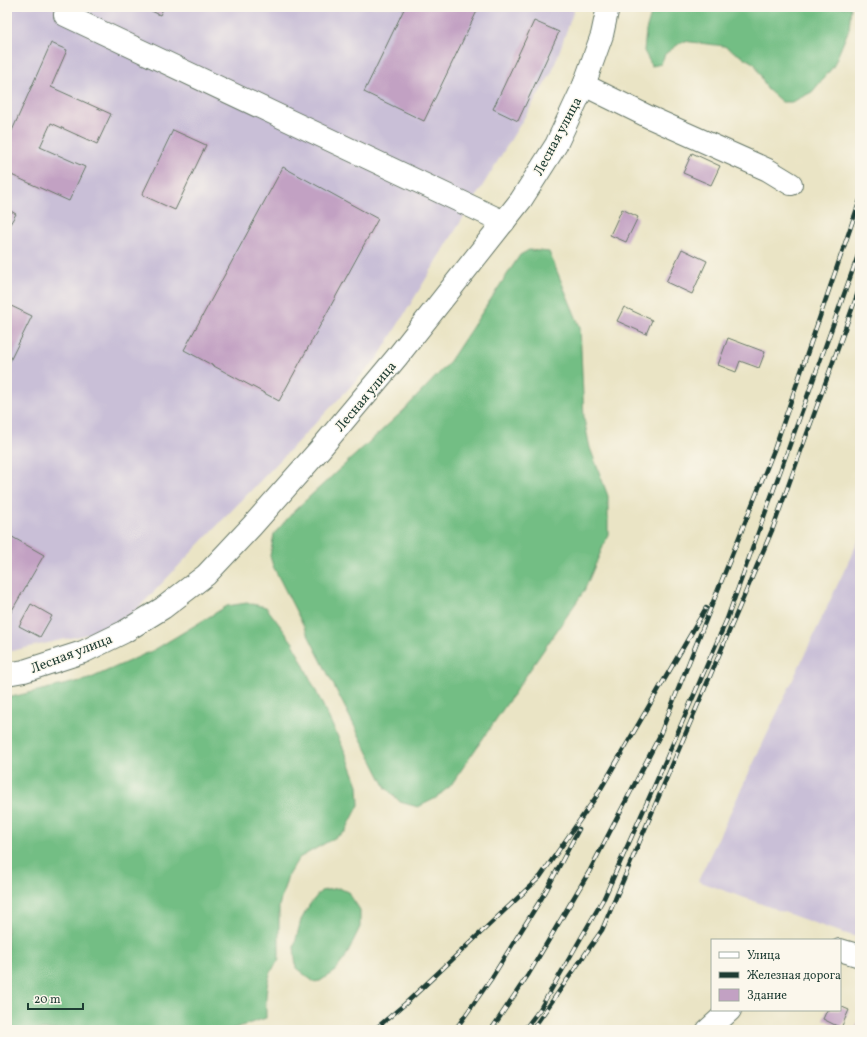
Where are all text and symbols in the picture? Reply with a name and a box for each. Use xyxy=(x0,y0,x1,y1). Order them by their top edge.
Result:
street label: Лесная улица xyxy=(530,94,587,179)
street label: Лесная улица xyxy=(331,358,401,436)
street label: Лесная улица xyxy=(28,630,115,679)
legend xyxy=(711,939,841,1011)
text: Улица xyxy=(747,948,780,964)
text: Железная дорога xyxy=(747,968,841,984)
scale bar xyxy=(28,985,83,1011)
text: Здание xyxy=(747,988,787,1004)
text: 20 m xyxy=(34,992,61,1008)

